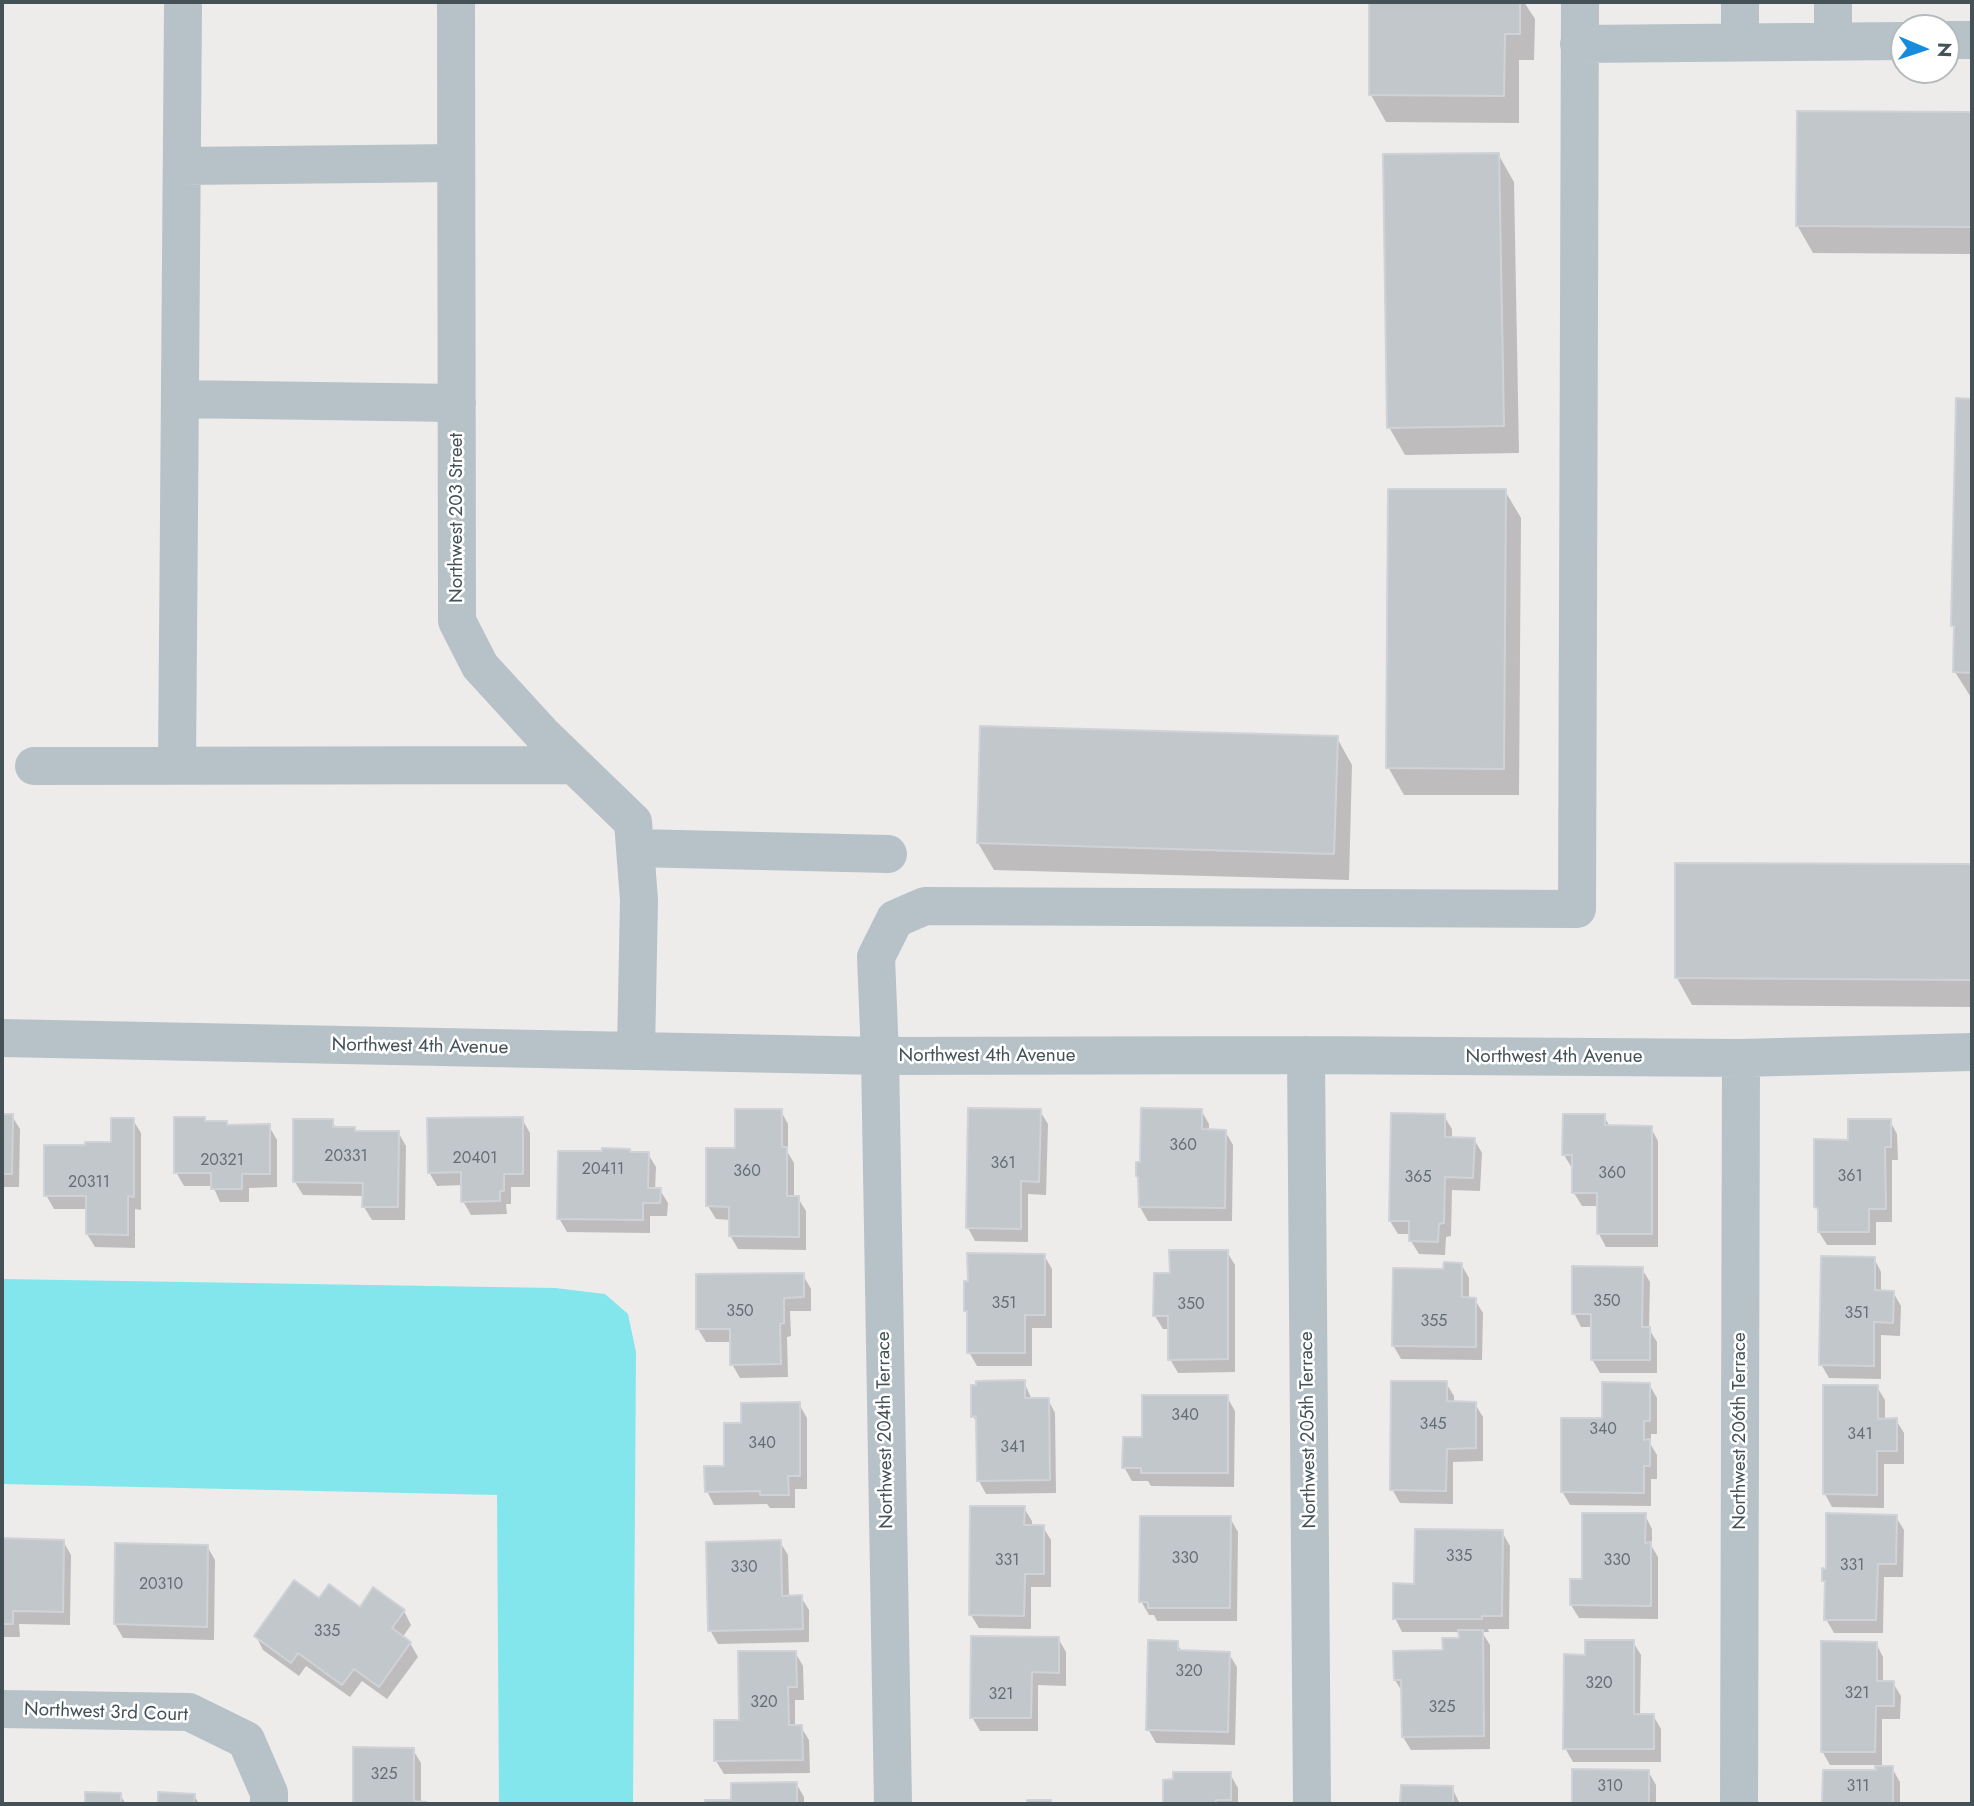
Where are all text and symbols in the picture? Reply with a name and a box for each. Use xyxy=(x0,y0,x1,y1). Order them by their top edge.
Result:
north arrow xyxy=(1890,14,1960,84)
text: N xyxy=(1931,42,1958,58)
street label: Northwest 203 Street xyxy=(446,433,468,603)
street label: Northwest 4th Avenue xyxy=(331,1034,509,1060)
street label: Northwest 4th Avenue xyxy=(899,1045,1075,1067)
street label: Northwest 4th Avenue xyxy=(1466,1046,1642,1068)
house number: 360 xyxy=(1169,1136,1197,1156)
house number: 20331 xyxy=(324,1147,368,1167)
house number: 20401 xyxy=(453,1149,497,1169)
house number: 20321 xyxy=(200,1151,244,1171)
house number: 361 xyxy=(990,1154,1016,1174)
house number: 20411 xyxy=(582,1160,624,1180)
house number: 360 xyxy=(733,1162,761,1182)
house number: 360 xyxy=(1598,1164,1626,1184)
house number: 361 xyxy=(1837,1167,1863,1187)
house number: 365 xyxy=(1405,1168,1431,1188)
house number: 20311 xyxy=(68,1173,110,1193)
house number: 350 xyxy=(1593,1292,1621,1312)
house number: 351 xyxy=(992,1294,1016,1314)
house number: 350 xyxy=(1177,1295,1205,1315)
house number: 350 xyxy=(726,1302,754,1322)
house number: 351 xyxy=(1845,1304,1869,1324)
house number: 355 xyxy=(1421,1312,1447,1332)
street label: Northwest 204th Terrace xyxy=(873,1331,899,1529)
street label: Northwest 205th Terrace xyxy=(1296,1331,1322,1529)
street label: Northwest 206th Terrace xyxy=(1729,1332,1751,1530)
house number: 340 xyxy=(1171,1406,1199,1426)
house number: 345 xyxy=(1419,1415,1447,1435)
house number: 340 xyxy=(1589,1420,1617,1440)
house number: 341 xyxy=(1847,1425,1873,1445)
house number: 340 xyxy=(748,1434,776,1454)
house number: 341 xyxy=(1000,1438,1026,1458)
house number: 335 xyxy=(1446,1547,1472,1567)
house number: 330 xyxy=(1171,1549,1199,1569)
house number: 331 xyxy=(995,1551,1019,1571)
house number: 330 xyxy=(1603,1551,1631,1571)
house number: 331 xyxy=(1840,1556,1864,1576)
house number: 330 xyxy=(730,1558,758,1578)
house number: 20310 xyxy=(139,1575,183,1595)
house number: 335 xyxy=(314,1622,340,1642)
house number: 320 xyxy=(1175,1662,1203,1682)
house number: 320 xyxy=(1585,1674,1613,1694)
house number: 321 xyxy=(1844,1684,1870,1704)
house number: 321 xyxy=(988,1685,1014,1705)
house number: 320 xyxy=(750,1693,778,1713)
house number: 325 xyxy=(1429,1698,1455,1718)
street label: Northwest 3rd Court xyxy=(24,1699,188,1727)
house number: 325 xyxy=(371,1765,397,1785)
house number: 310 xyxy=(1597,1777,1623,1797)
house number: 311 xyxy=(1846,1777,1870,1797)

